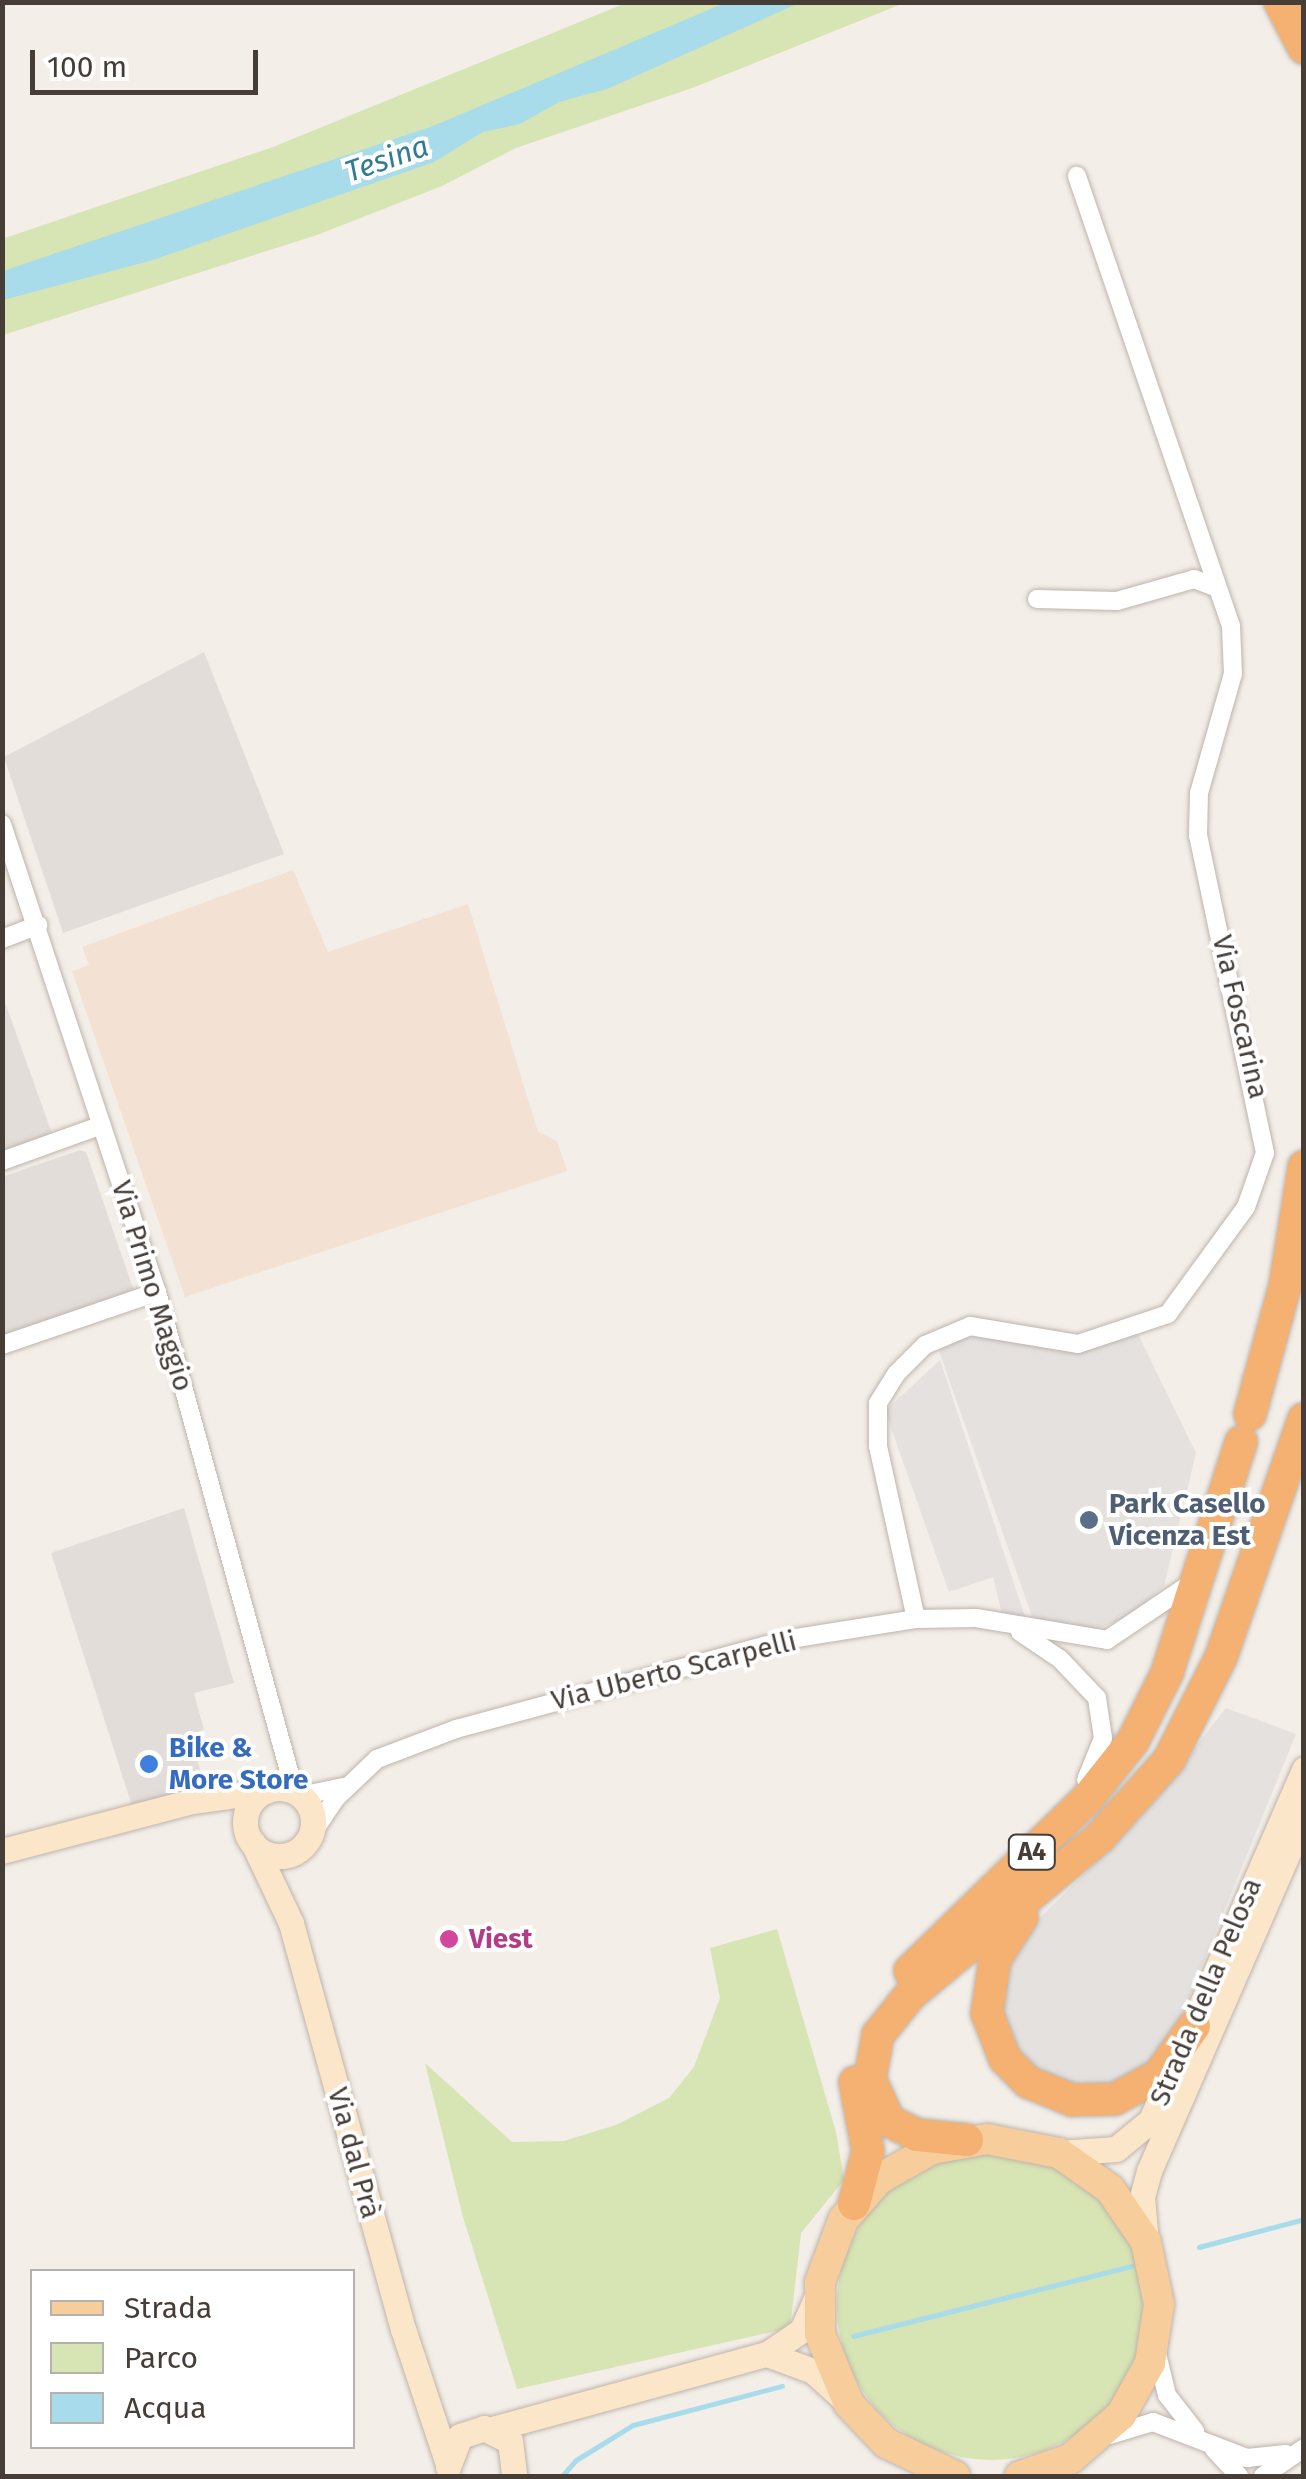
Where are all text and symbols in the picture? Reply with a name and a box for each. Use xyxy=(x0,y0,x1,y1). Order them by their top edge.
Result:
scale bar xyxy=(35,30,262,92)
text: 100 m xyxy=(47,49,127,85)
water label: Tesina xyxy=(341,128,433,190)
street label: Via Foscarina xyxy=(1205,932,1275,1102)
street label: Via Primo Maggio xyxy=(104,1177,200,1395)
place label: Park Casello Vicenza Est xyxy=(1109,1487,1266,1553)
marker: Park Casello Vicenza Est xyxy=(1078,1509,1100,1531)
street label: Via Uberto Scarpelli xyxy=(548,1624,800,1718)
place label: Bike & More Store xyxy=(169,1731,308,1797)
marker: Bike & More Store xyxy=(138,1753,160,1775)
road number: A4 xyxy=(1007,1832,1057,1872)
street label: Strada della Pelosa xyxy=(1143,1873,1269,2111)
place label: Viest xyxy=(469,1922,533,1956)
marker: Viest xyxy=(438,1928,460,1950)
street label: Via dal Prà xyxy=(320,2084,388,2222)
legend xyxy=(30,2269,355,2449)
text: Strada xyxy=(124,2290,212,2326)
text: Parco xyxy=(124,2340,198,2376)
text: Acqua xyxy=(124,2390,207,2426)

